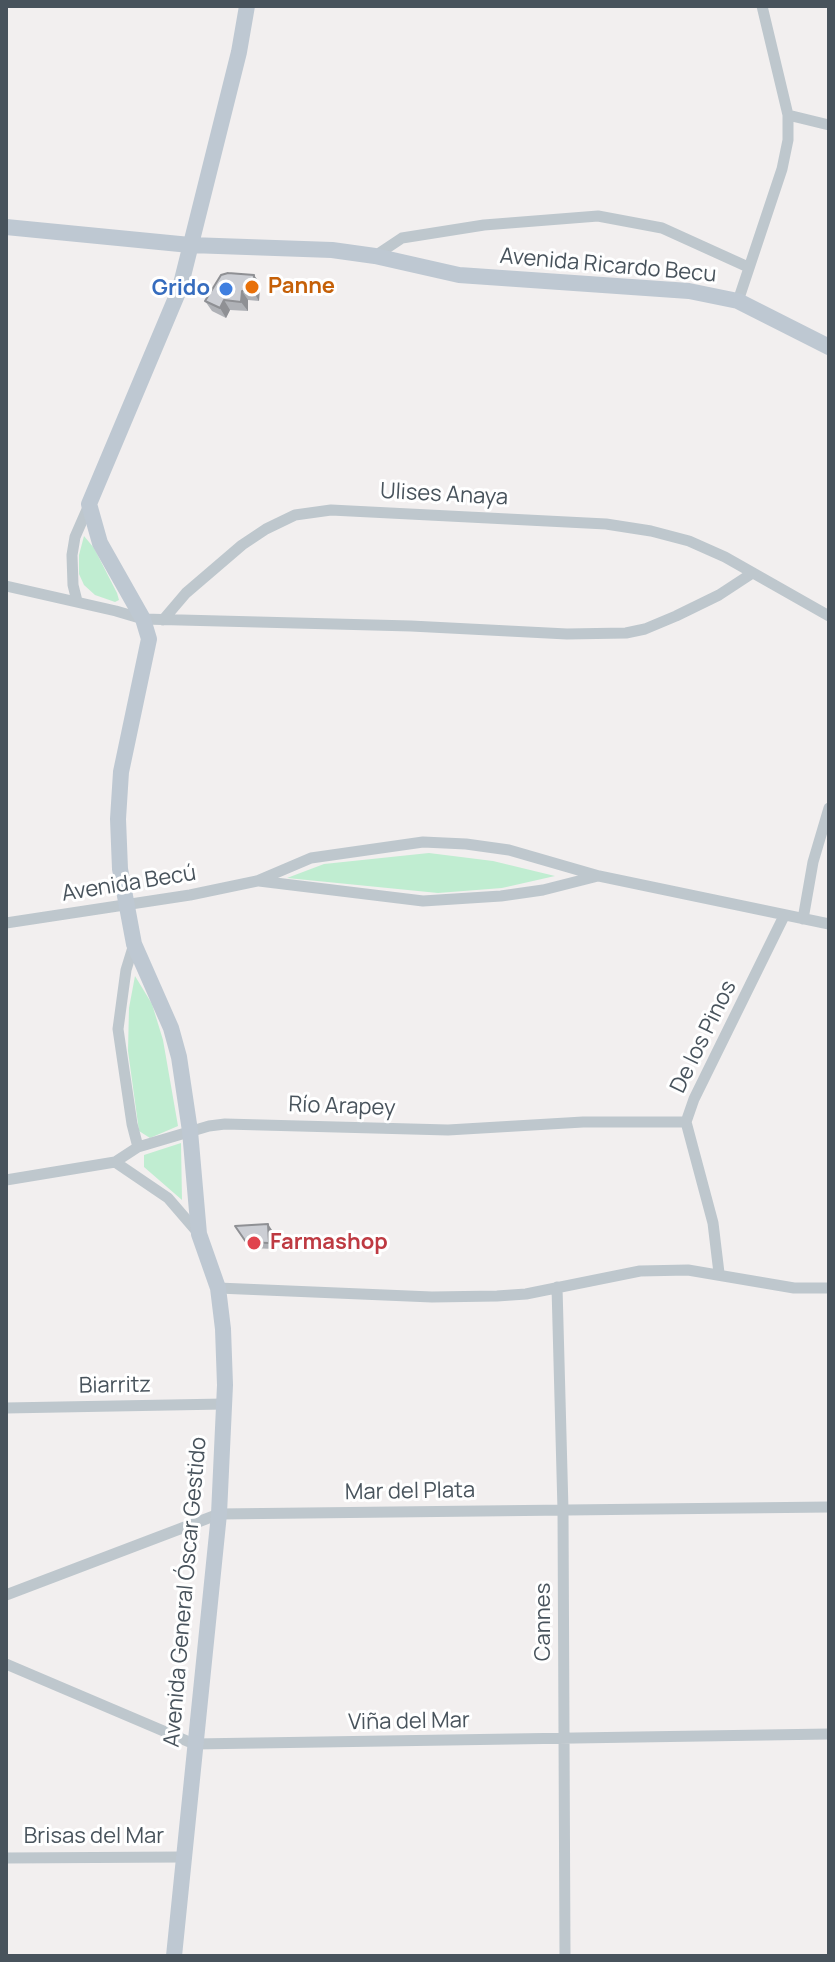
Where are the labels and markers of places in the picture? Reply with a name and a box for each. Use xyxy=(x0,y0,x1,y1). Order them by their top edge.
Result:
place label: Panne xyxy=(268,274,335,300)
place label: Grido xyxy=(152,276,210,302)
marker: Panne xyxy=(243,278,261,296)
marker: Grido xyxy=(217,280,235,298)
place label: Farmashop xyxy=(270,1230,388,1256)
marker: Farmashop xyxy=(245,1234,263,1252)

